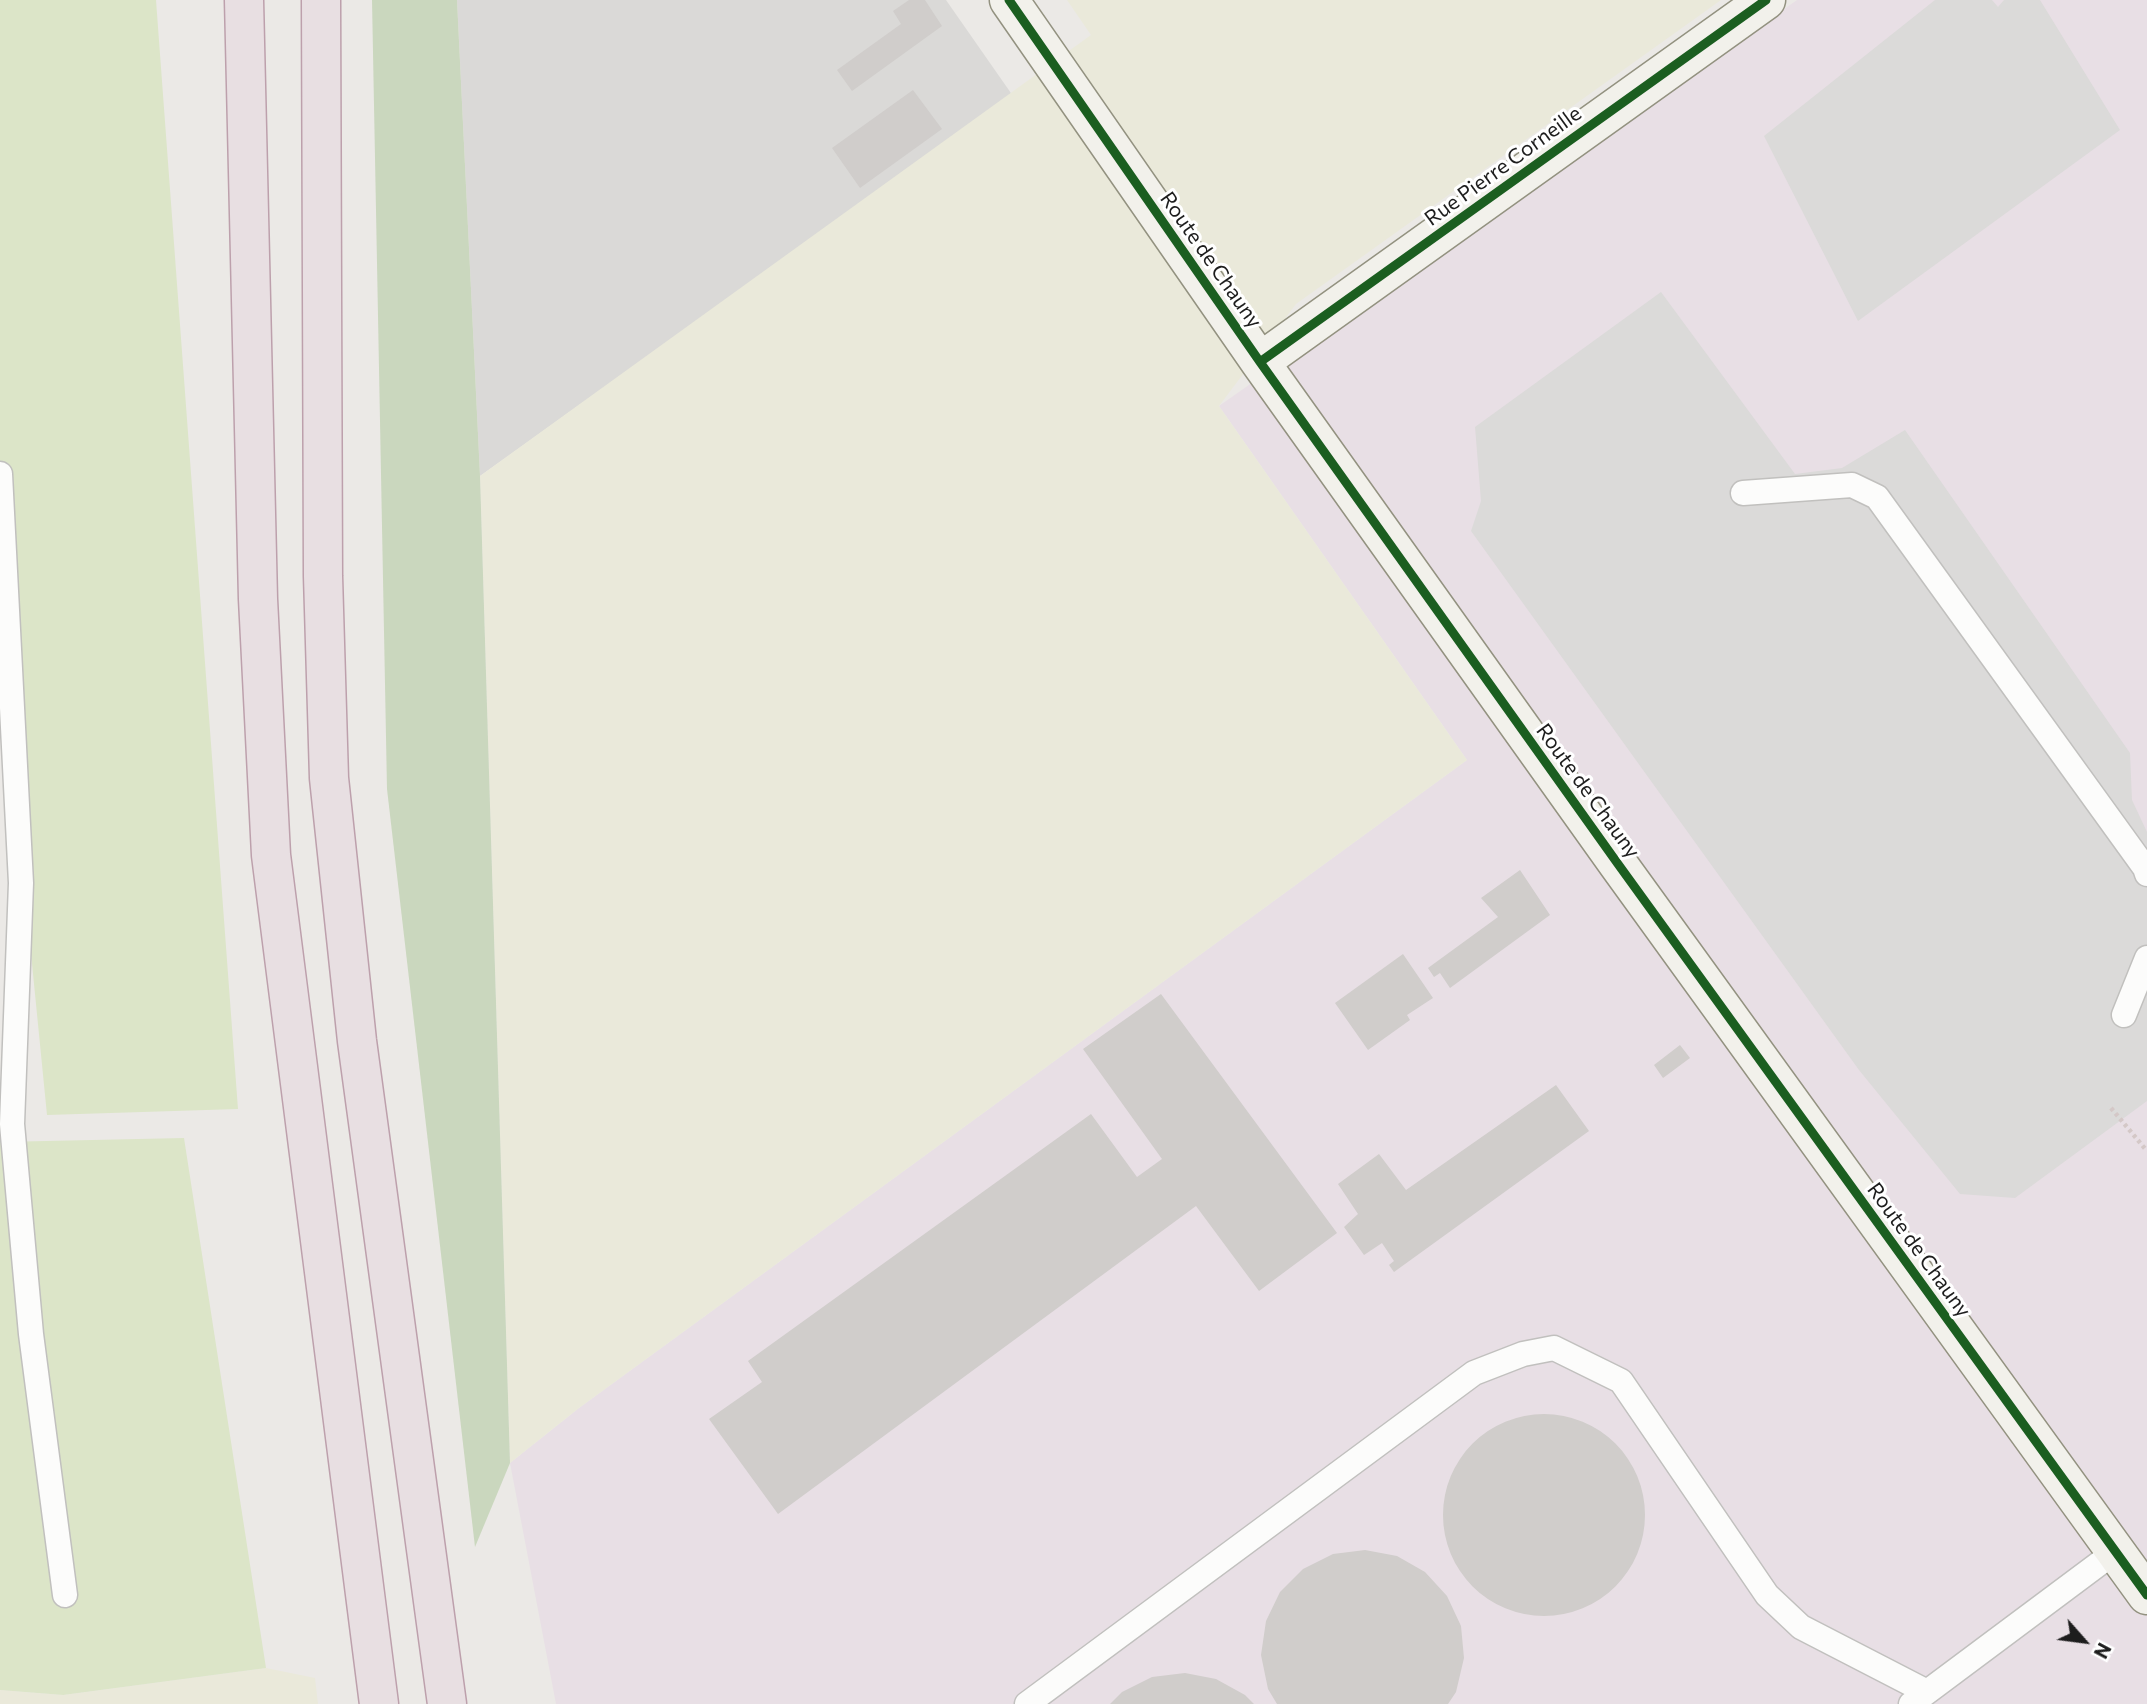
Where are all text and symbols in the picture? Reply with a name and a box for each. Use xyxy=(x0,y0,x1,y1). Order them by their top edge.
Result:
street label: Rue Pierre Corneille xyxy=(1420,101,1586,231)
street label: Route de Chauny xyxy=(1155,187,1267,333)
street label: Route de Chauny xyxy=(1531,719,1645,863)
street label: Route de Chauny xyxy=(1862,1178,1976,1322)
north arrow xyxy=(2049,1606,2119,1676)
text: N xyxy=(2089,1639,2116,1663)

